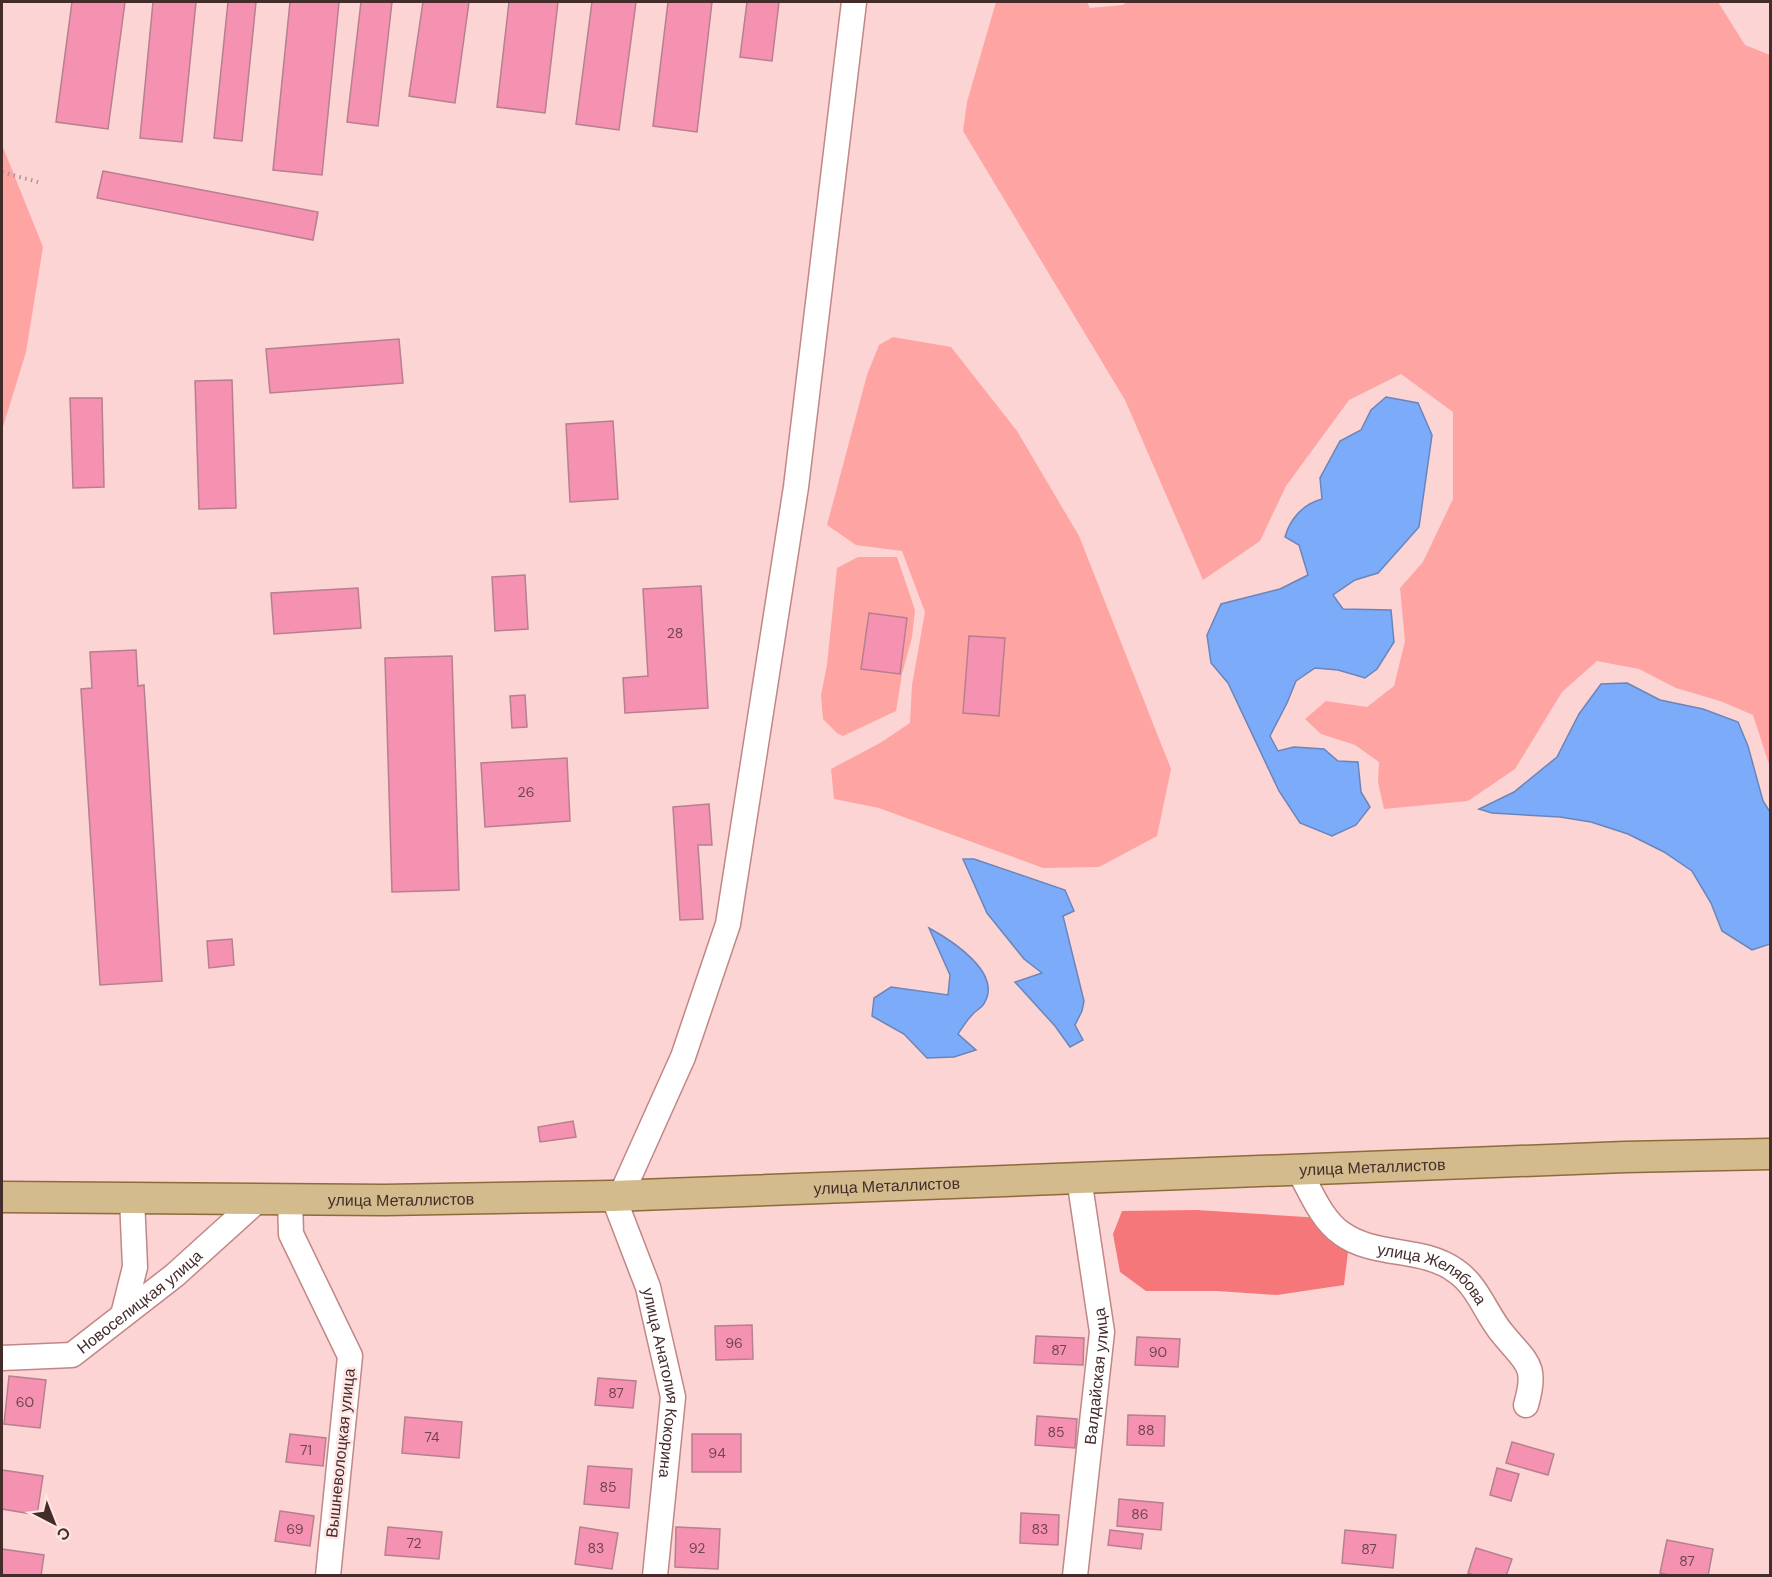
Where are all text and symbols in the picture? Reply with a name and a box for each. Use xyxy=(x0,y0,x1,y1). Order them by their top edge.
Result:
house number: 28 xyxy=(667,624,683,642)
house number: 26 xyxy=(518,783,534,801)
street label: улица Металлистов xyxy=(1299,1154,1446,1181)
street label: улица Металлистов xyxy=(813,1173,960,1199)
street label: улица Металлистов xyxy=(328,1188,474,1211)
street label: улица Желябова xyxy=(1375,1238,1491,1309)
street label: Новоселицкая улица xyxy=(73,1245,207,1358)
street label: улица Анатолия Кокорина xyxy=(637,1286,683,1479)
street label: Валдайская улица xyxy=(1080,1306,1113,1446)
house number: 96 xyxy=(725,1334,743,1352)
house number: 87 xyxy=(1051,1341,1067,1359)
house number: 90 xyxy=(1149,1343,1167,1361)
street label: Вышневолоцкая улица xyxy=(321,1367,360,1539)
house number: 87 xyxy=(608,1384,624,1402)
house number: 60 xyxy=(16,1393,34,1411)
house number: 88 xyxy=(1137,1421,1155,1439)
house number: 85 xyxy=(1047,1423,1065,1441)
house number: 74 xyxy=(424,1428,440,1446)
house number: 71 xyxy=(300,1441,312,1459)
house number: 94 xyxy=(708,1444,726,1462)
house number: 85 xyxy=(599,1478,617,1496)
north arrow xyxy=(24,1493,84,1553)
house number: 86 xyxy=(1131,1505,1149,1523)
house number: 69 xyxy=(286,1520,304,1538)
house number: 83 xyxy=(1032,1520,1048,1538)
text: С xyxy=(52,1522,75,1546)
house number: 72 xyxy=(406,1534,422,1552)
house number: 83 xyxy=(588,1539,604,1557)
house number: 92 xyxy=(689,1539,705,1557)
house number: 87 xyxy=(1361,1540,1377,1558)
house number: 87 xyxy=(1679,1552,1695,1570)

